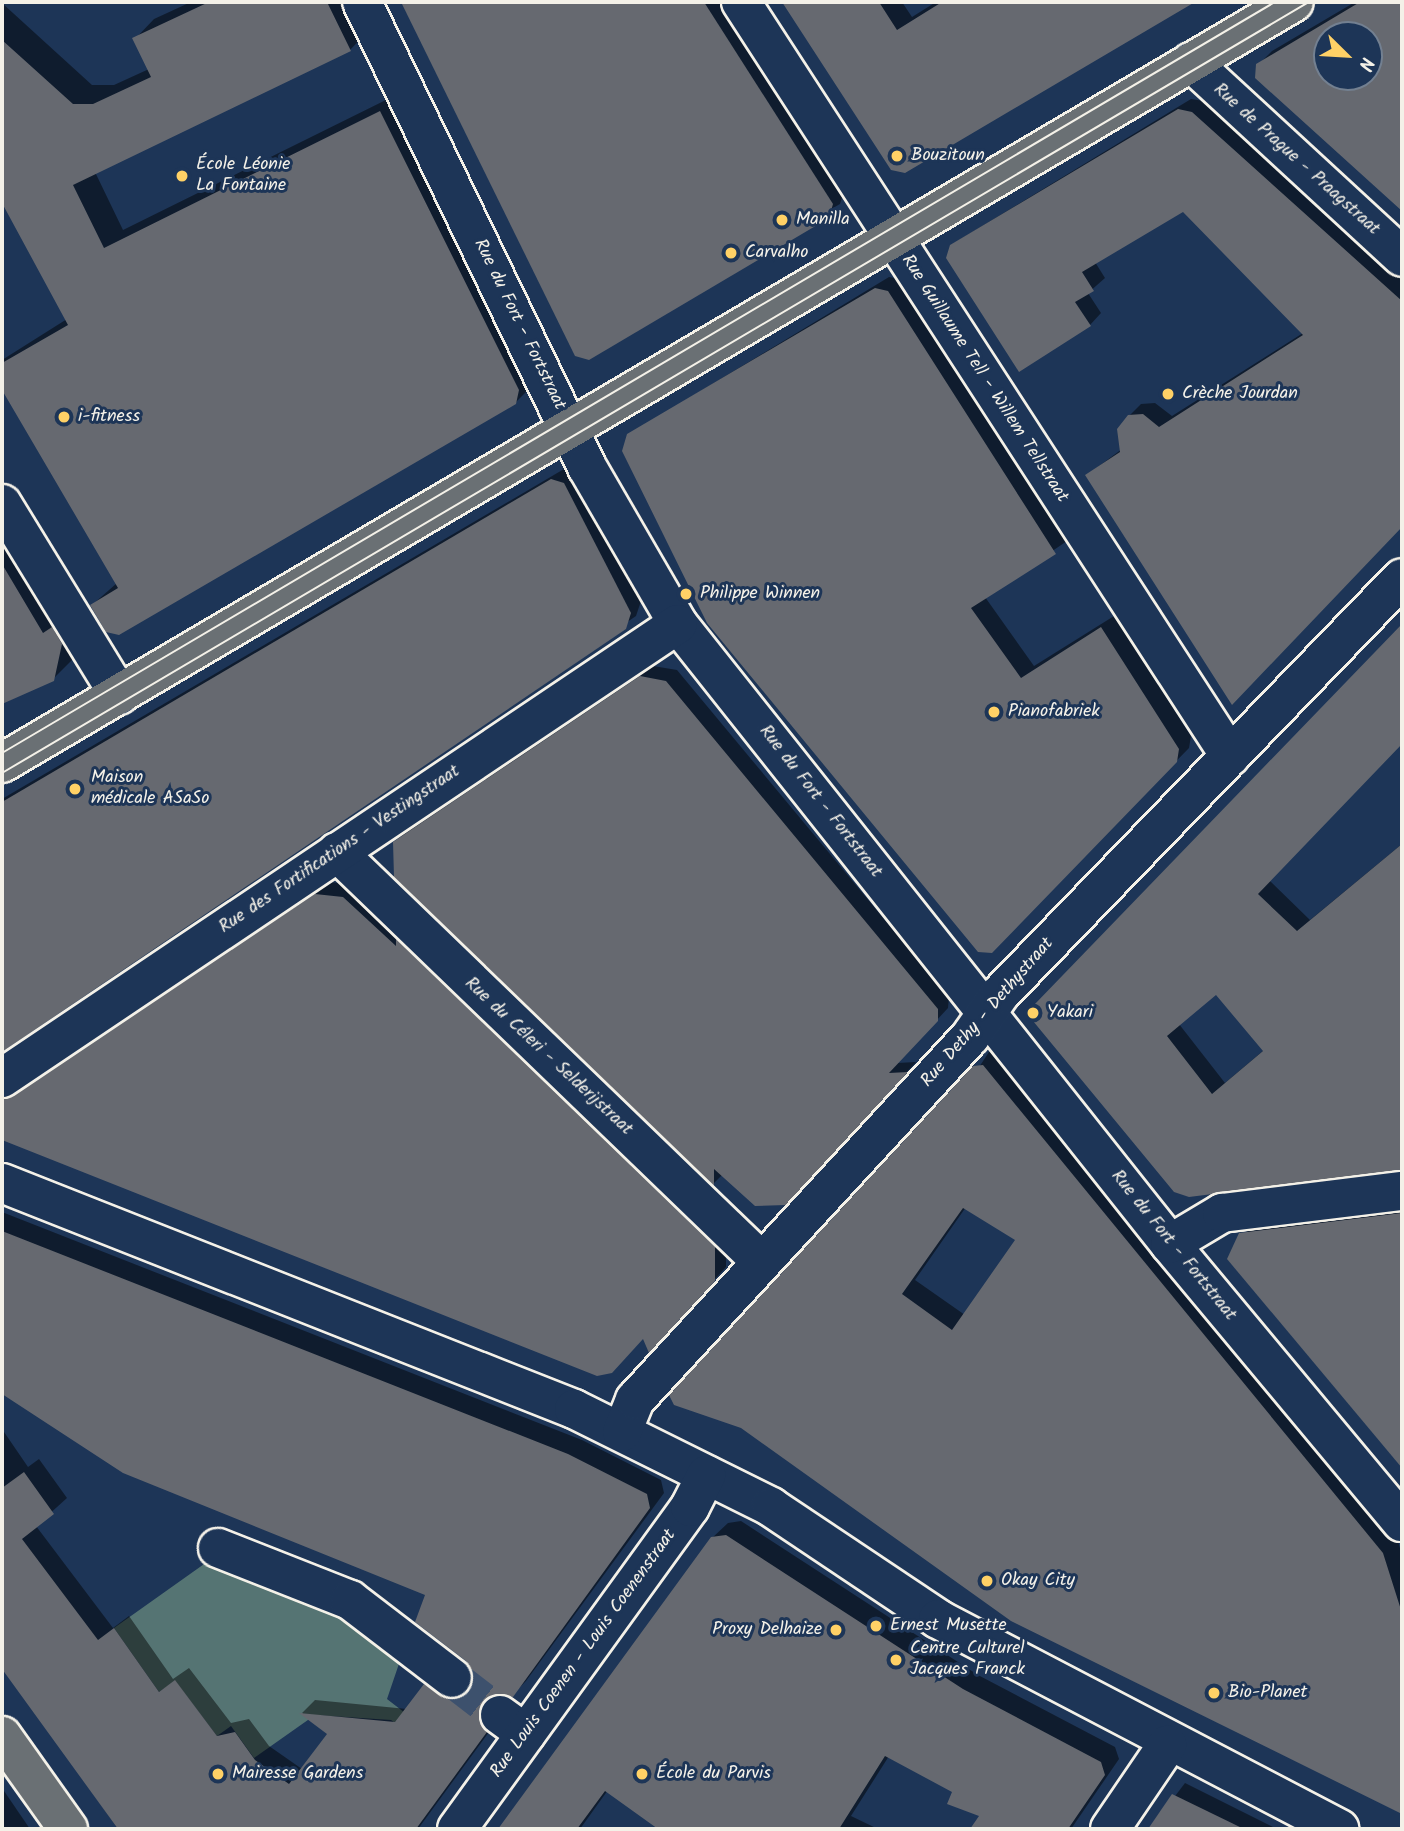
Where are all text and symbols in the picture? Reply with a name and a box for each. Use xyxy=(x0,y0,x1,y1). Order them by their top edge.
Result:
north arrow xyxy=(1313,21,1383,91)
text: N xyxy=(1349,52,1382,75)
street label: Rue de Prague - Praagstraat xyxy=(1208,80,1384,240)
place label: Bouzitoun xyxy=(911,145,985,167)
marker: Bouzitoun xyxy=(889,148,905,164)
place label: École Léonie La Fontaine xyxy=(196,155,290,198)
marker: École Léonie La Fontaine xyxy=(174,168,190,184)
place label: Manilla xyxy=(796,209,850,231)
marker: Manilla xyxy=(774,212,790,228)
street label: Rue du Fort - Fortstraat xyxy=(468,236,570,414)
place label: Carvalho xyxy=(745,242,808,264)
marker: Carvalho xyxy=(723,245,739,261)
street label: Rue Guillaume Tell - Willem Tellstraat xyxy=(896,251,1072,507)
place label: Crèche Jourdan xyxy=(1182,383,1298,405)
marker: Crèche Jourdan xyxy=(1160,386,1176,402)
place label: i-fitness xyxy=(78,406,140,428)
marker: i-fitness xyxy=(56,409,72,425)
place label: Philippe Winnen xyxy=(700,583,820,605)
marker: Philippe Winnen xyxy=(678,586,694,602)
place label: Pianofabriek xyxy=(1008,701,1100,723)
marker: Pianofabriek xyxy=(986,704,1002,720)
street label: Rue du Fort - Fortstraat xyxy=(754,721,886,883)
street label: Rue des Fortifications - Vestingstraat xyxy=(216,761,464,939)
place label: Maison médicale ASaSo xyxy=(91,768,209,810)
marker: Maison médicale ASaSo xyxy=(65,779,85,799)
street label: Rue Dethy - Dethystraat xyxy=(917,934,1059,1092)
street label: Rue du Céleri - Selderijstraat xyxy=(460,973,636,1141)
place label: Yakari xyxy=(1047,1002,1093,1024)
marker: Yakari xyxy=(1025,1005,1041,1021)
street label: Rue du Fort - Fortstraat xyxy=(1106,1166,1240,1326)
street label: Rue Louis Coenen - Louis Coenenstraat xyxy=(487,1526,681,1782)
place label: Okay City xyxy=(1001,1570,1075,1592)
marker: Okay City xyxy=(979,1573,995,1589)
place label: Ernest Musette xyxy=(890,1615,1007,1637)
marker: Ernest Musette xyxy=(868,1618,884,1634)
place label: Proxy Delhaize xyxy=(712,1619,822,1641)
marker: Proxy Delhaize xyxy=(828,1622,844,1638)
place label: Centre Culturel Jacques Franck xyxy=(910,1639,1025,1682)
marker: Centre Culturel Jacques Franck xyxy=(888,1652,904,1668)
place label: Bio-Planet xyxy=(1228,1682,1307,1704)
marker: Bio-Planet xyxy=(1206,1685,1222,1701)
place label: Mairesse Gardens xyxy=(232,1763,363,1785)
place label: École du Parvis xyxy=(656,1763,771,1785)
marker: Mairesse Gardens xyxy=(210,1766,226,1782)
marker: École du Parvis xyxy=(634,1766,650,1782)

